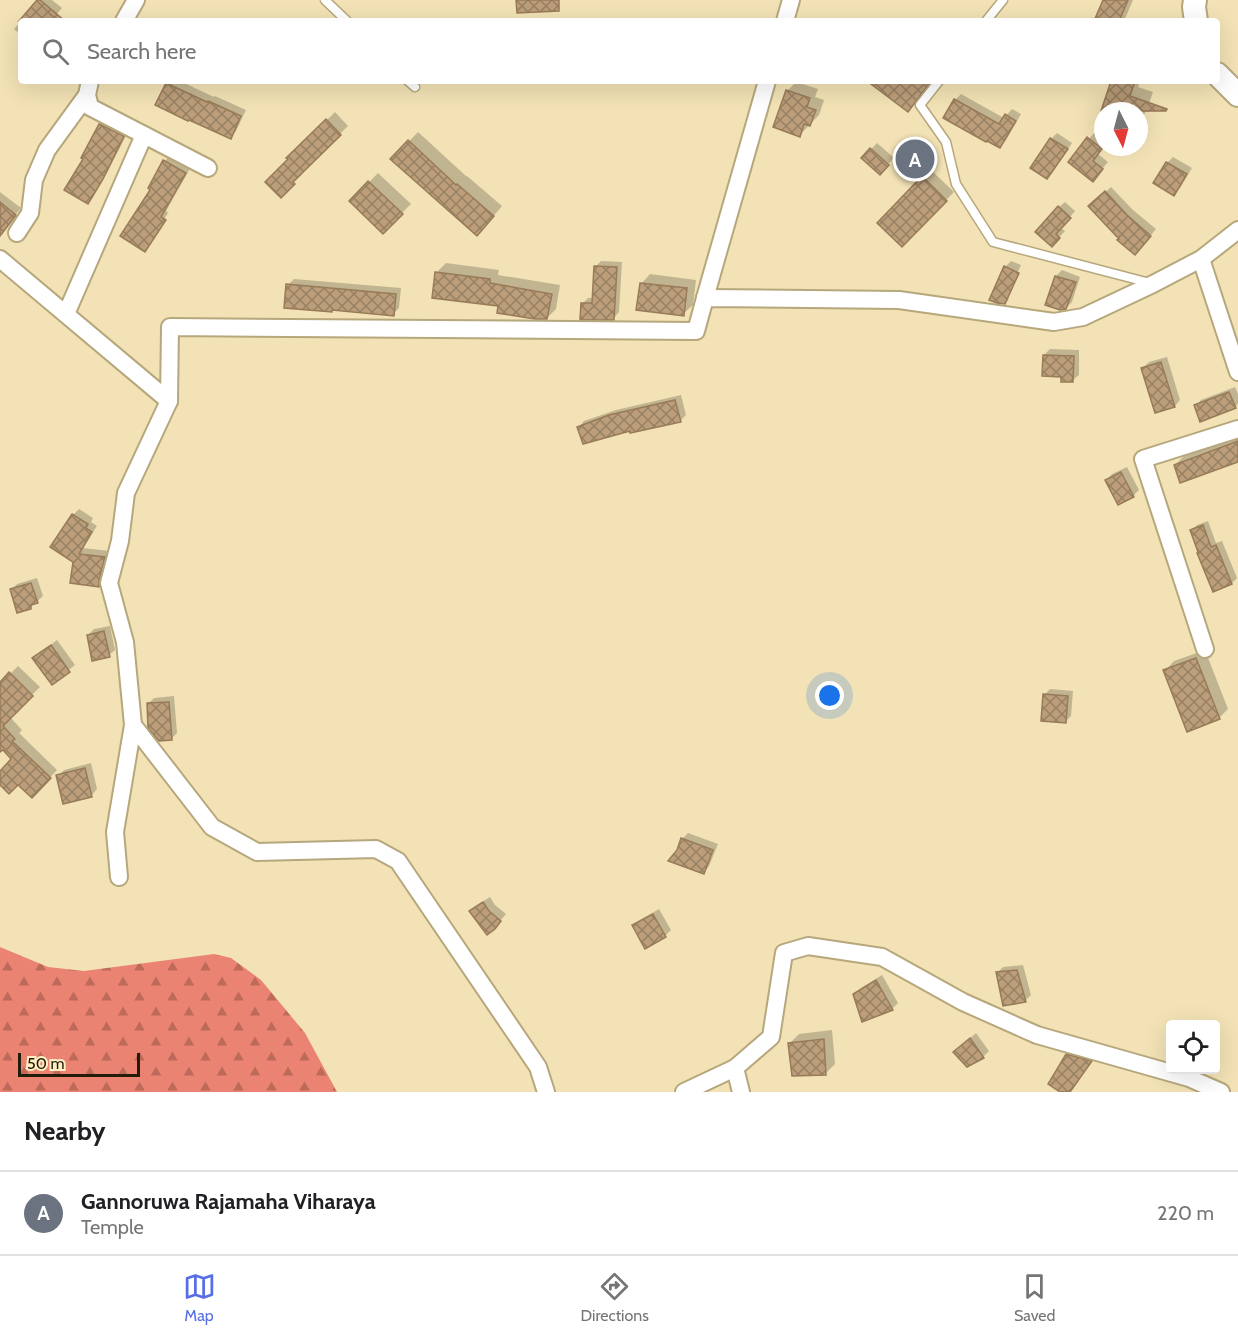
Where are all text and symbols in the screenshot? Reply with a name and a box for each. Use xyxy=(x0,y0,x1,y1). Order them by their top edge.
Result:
search box xyxy=(18,18,1220,84)
icon: search xyxy=(39,35,72,68)
text: Search here xyxy=(87,38,196,65)
north arrow xyxy=(1094,102,1148,156)
pin: A xyxy=(896,136,934,182)
your location xyxy=(815,681,844,710)
map controls xyxy=(1166,1020,1220,1074)
button: locate xyxy=(1166,1020,1220,1074)
scale bar xyxy=(18,1050,140,1078)
text: 50 m xyxy=(27,1054,64,1073)
text: Nearby xyxy=(24,1115,105,1147)
text: Gannoruwa Rajamaha Viharaya xyxy=(81,1188,376,1215)
text: A xyxy=(37,1201,50,1225)
text: 220 m xyxy=(1157,1201,1214,1225)
text: Temple xyxy=(81,1215,144,1239)
tab: Map xyxy=(183,1270,216,1325)
tab: Directions xyxy=(581,1270,649,1325)
tab: Saved xyxy=(1014,1270,1055,1325)

